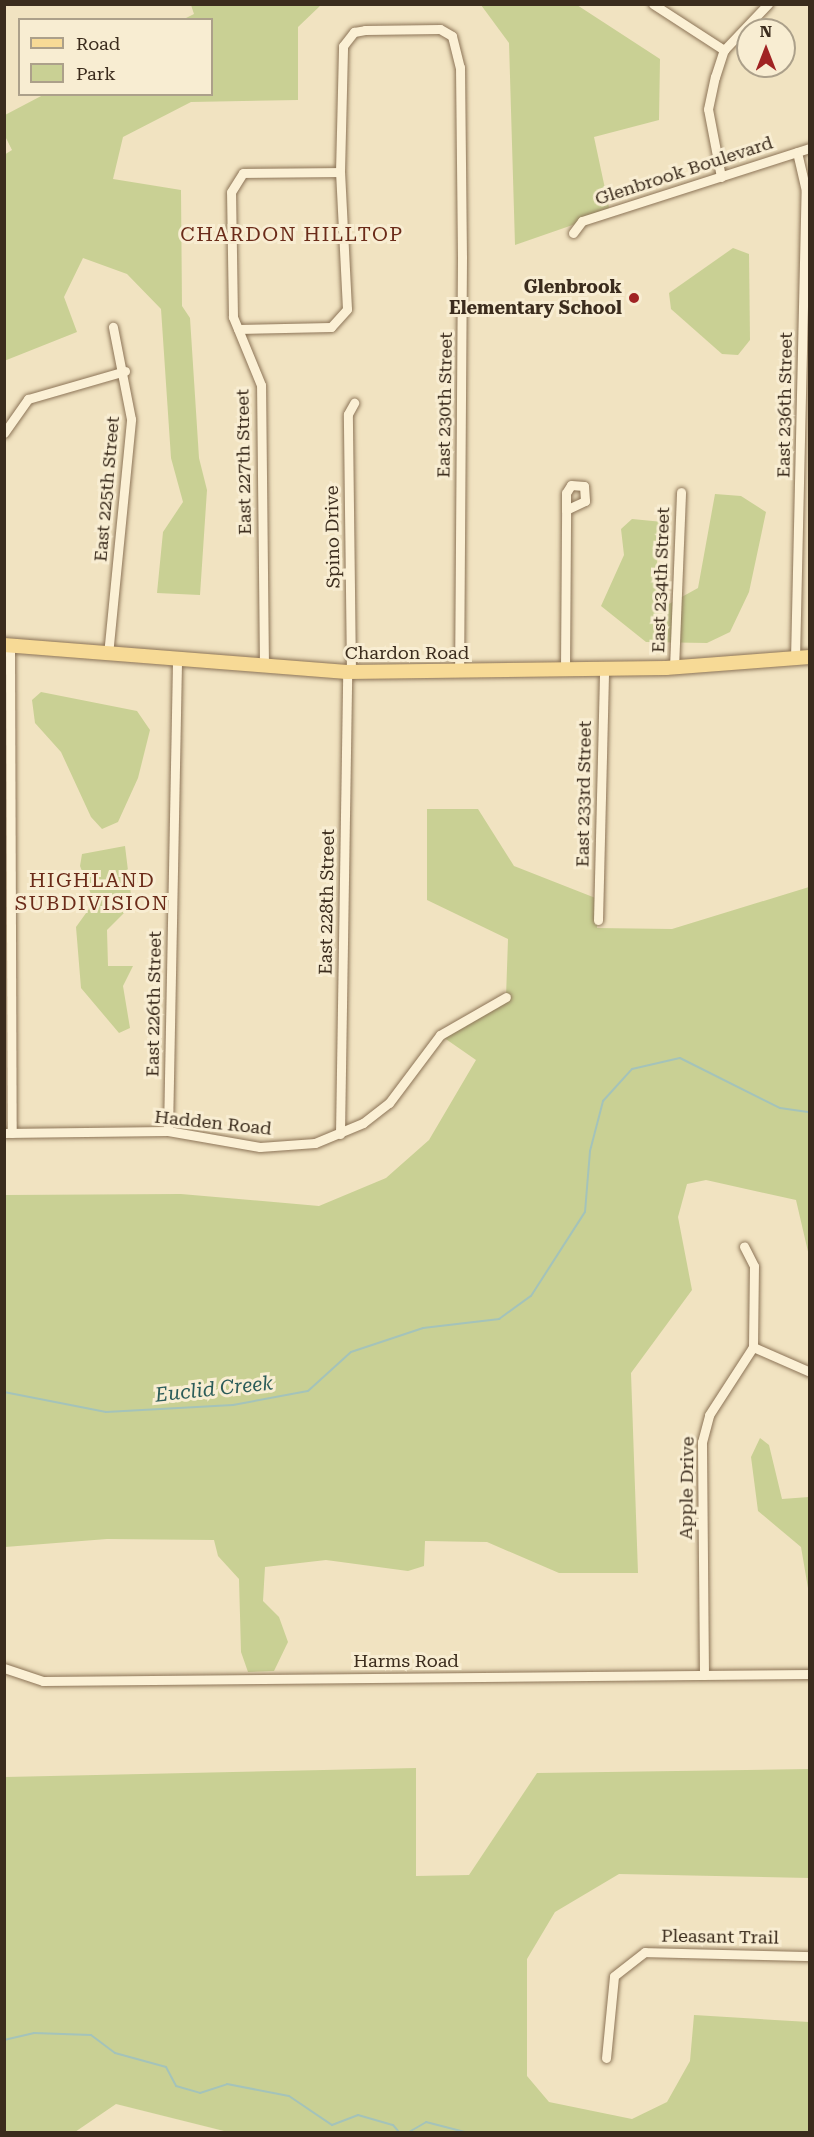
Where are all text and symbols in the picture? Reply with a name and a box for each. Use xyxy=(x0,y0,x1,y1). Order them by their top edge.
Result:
legend xyxy=(18,18,213,96)
north arrow xyxy=(736,18,796,78)
text: N xyxy=(760,22,772,41)
text: Road xyxy=(76,33,120,54)
text: Park xyxy=(76,63,116,84)
street label: Glenbrook Boulevard xyxy=(592,132,776,210)
district label: CHARDON HILLTOP xyxy=(180,222,404,246)
place label: Glenbrook Elementary School xyxy=(449,277,622,320)
marker: Glenbrook Elementary School xyxy=(627,291,641,305)
street label: East 230th Street xyxy=(433,332,457,478)
street label: East 236th Street xyxy=(773,332,797,478)
street label: East 227th Street xyxy=(232,389,256,535)
street label: East 225th Street xyxy=(90,415,124,563)
street label: Spino Drive xyxy=(321,485,345,589)
street label: East 234th Street xyxy=(648,507,674,653)
street label: Chardon Road xyxy=(345,642,469,664)
street label: East 233rd Street xyxy=(572,721,596,867)
street label: East 228th Street xyxy=(315,829,339,975)
district label: HIGHLAND SUBDIVISION xyxy=(15,868,169,915)
street label: East 226th Street xyxy=(142,931,166,1077)
street label: Hadden Road xyxy=(153,1106,273,1140)
water label: Euclid Creek xyxy=(154,1371,274,1407)
street label: Apple Drive xyxy=(675,1436,699,1540)
street label: Harms Road xyxy=(353,1650,459,1672)
street label: Pleasant Trail xyxy=(661,1925,779,1949)

